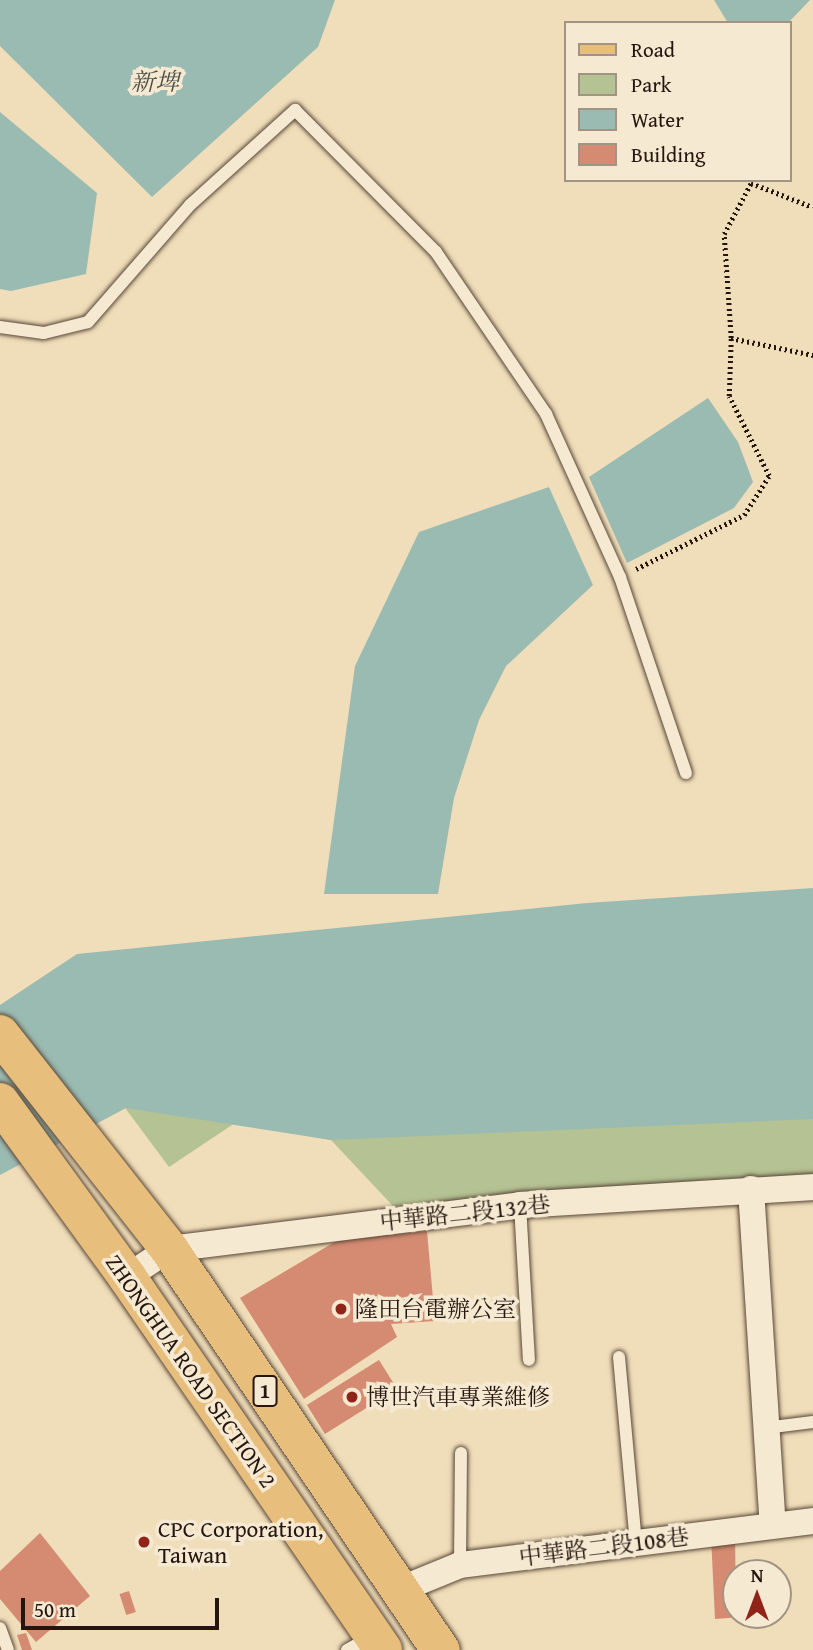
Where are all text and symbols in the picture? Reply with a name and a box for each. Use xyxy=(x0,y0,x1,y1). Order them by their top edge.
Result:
legend xyxy=(564,21,792,182)
text: Road xyxy=(631,34,675,65)
water label: 新埤 xyxy=(131,68,179,96)
text: Park xyxy=(631,69,672,100)
text: Water xyxy=(631,104,684,135)
text: Building xyxy=(631,139,705,170)
street label: 中華路二段132巷 xyxy=(378,1190,552,1236)
street label: ZHONGHUA ROAD SECTION 2 xyxy=(100,1249,282,1493)
place label: 隆田台電辦公室 xyxy=(355,1295,516,1323)
marker: 隆田台電辦公室 xyxy=(333,1301,349,1317)
road number: 1 xyxy=(251,1374,279,1408)
place label: 博世汽車專業維修 xyxy=(366,1383,550,1411)
marker: 博世汽車專業維修 xyxy=(344,1389,360,1405)
place label: CPC Corporation, Taiwan xyxy=(158,1515,323,1569)
street label: 中華路二段108巷 xyxy=(517,1523,691,1571)
marker: CPC Corporation, Taiwan xyxy=(136,1534,152,1550)
north arrow xyxy=(722,1559,792,1629)
text: N xyxy=(751,1561,763,1589)
scale bar xyxy=(24,1584,222,1628)
text: 50 m xyxy=(34,1594,76,1625)

